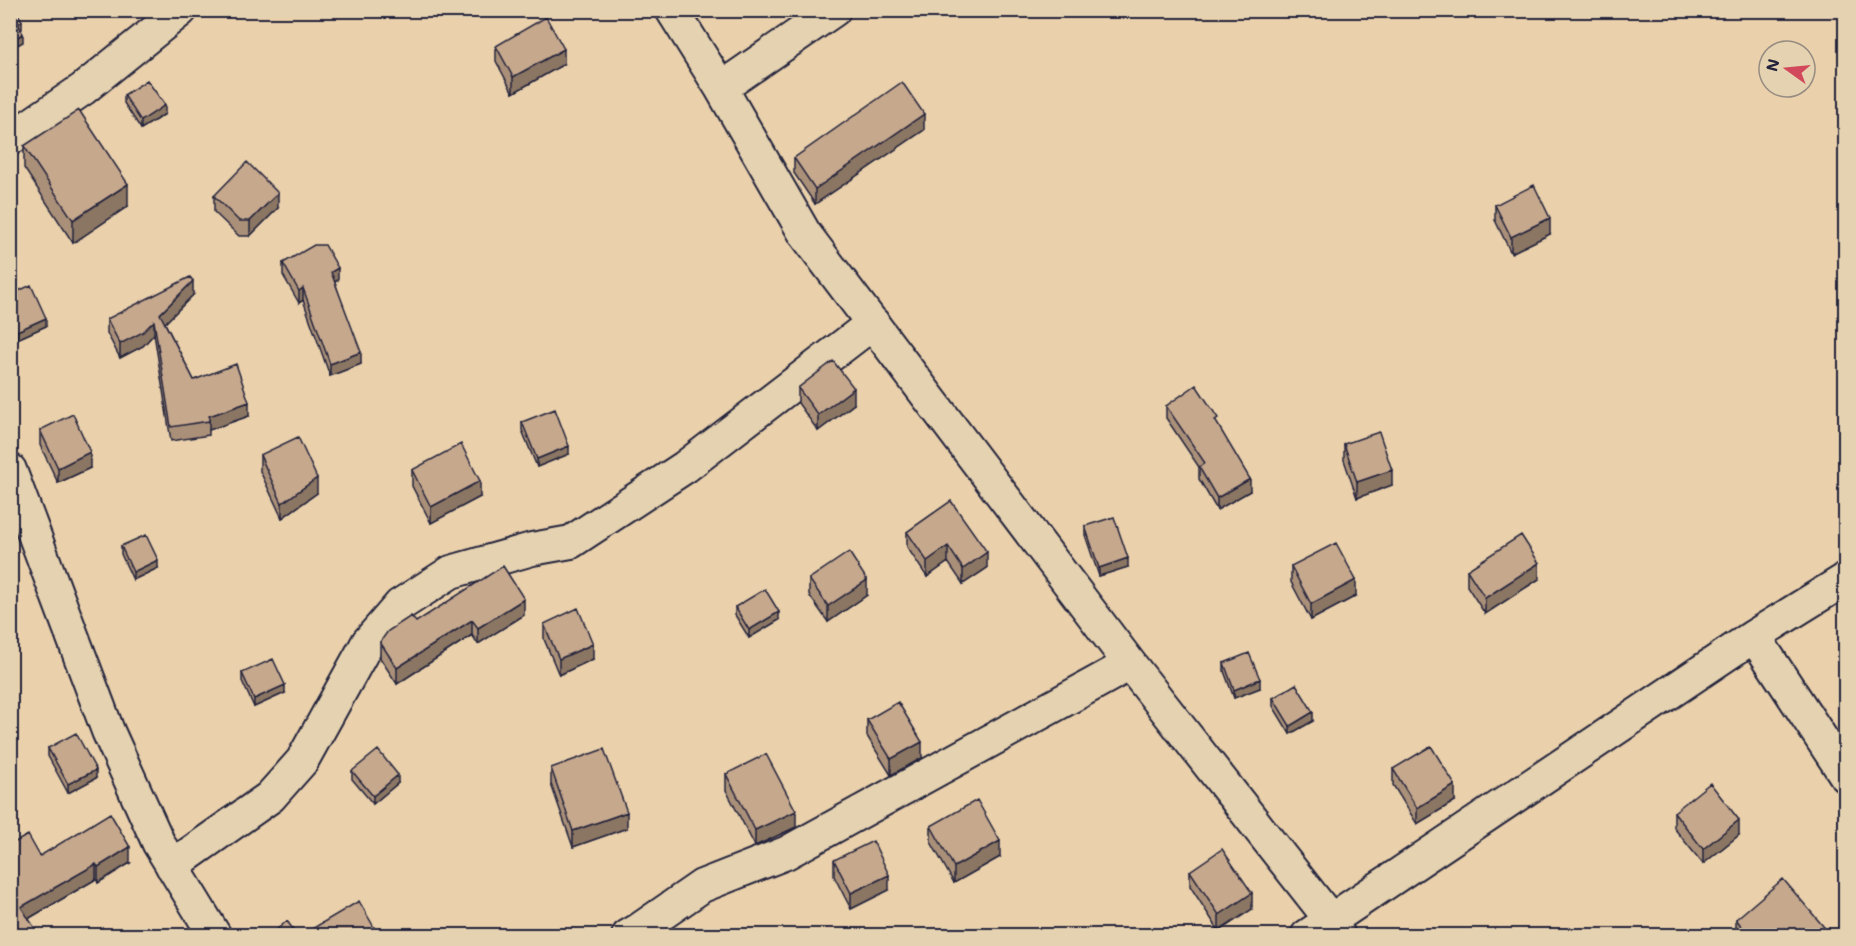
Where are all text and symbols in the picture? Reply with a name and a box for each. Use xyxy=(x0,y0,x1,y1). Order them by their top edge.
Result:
north arrow xyxy=(1757,39,1817,99)
text: N xyxy=(1760,56,1784,74)

